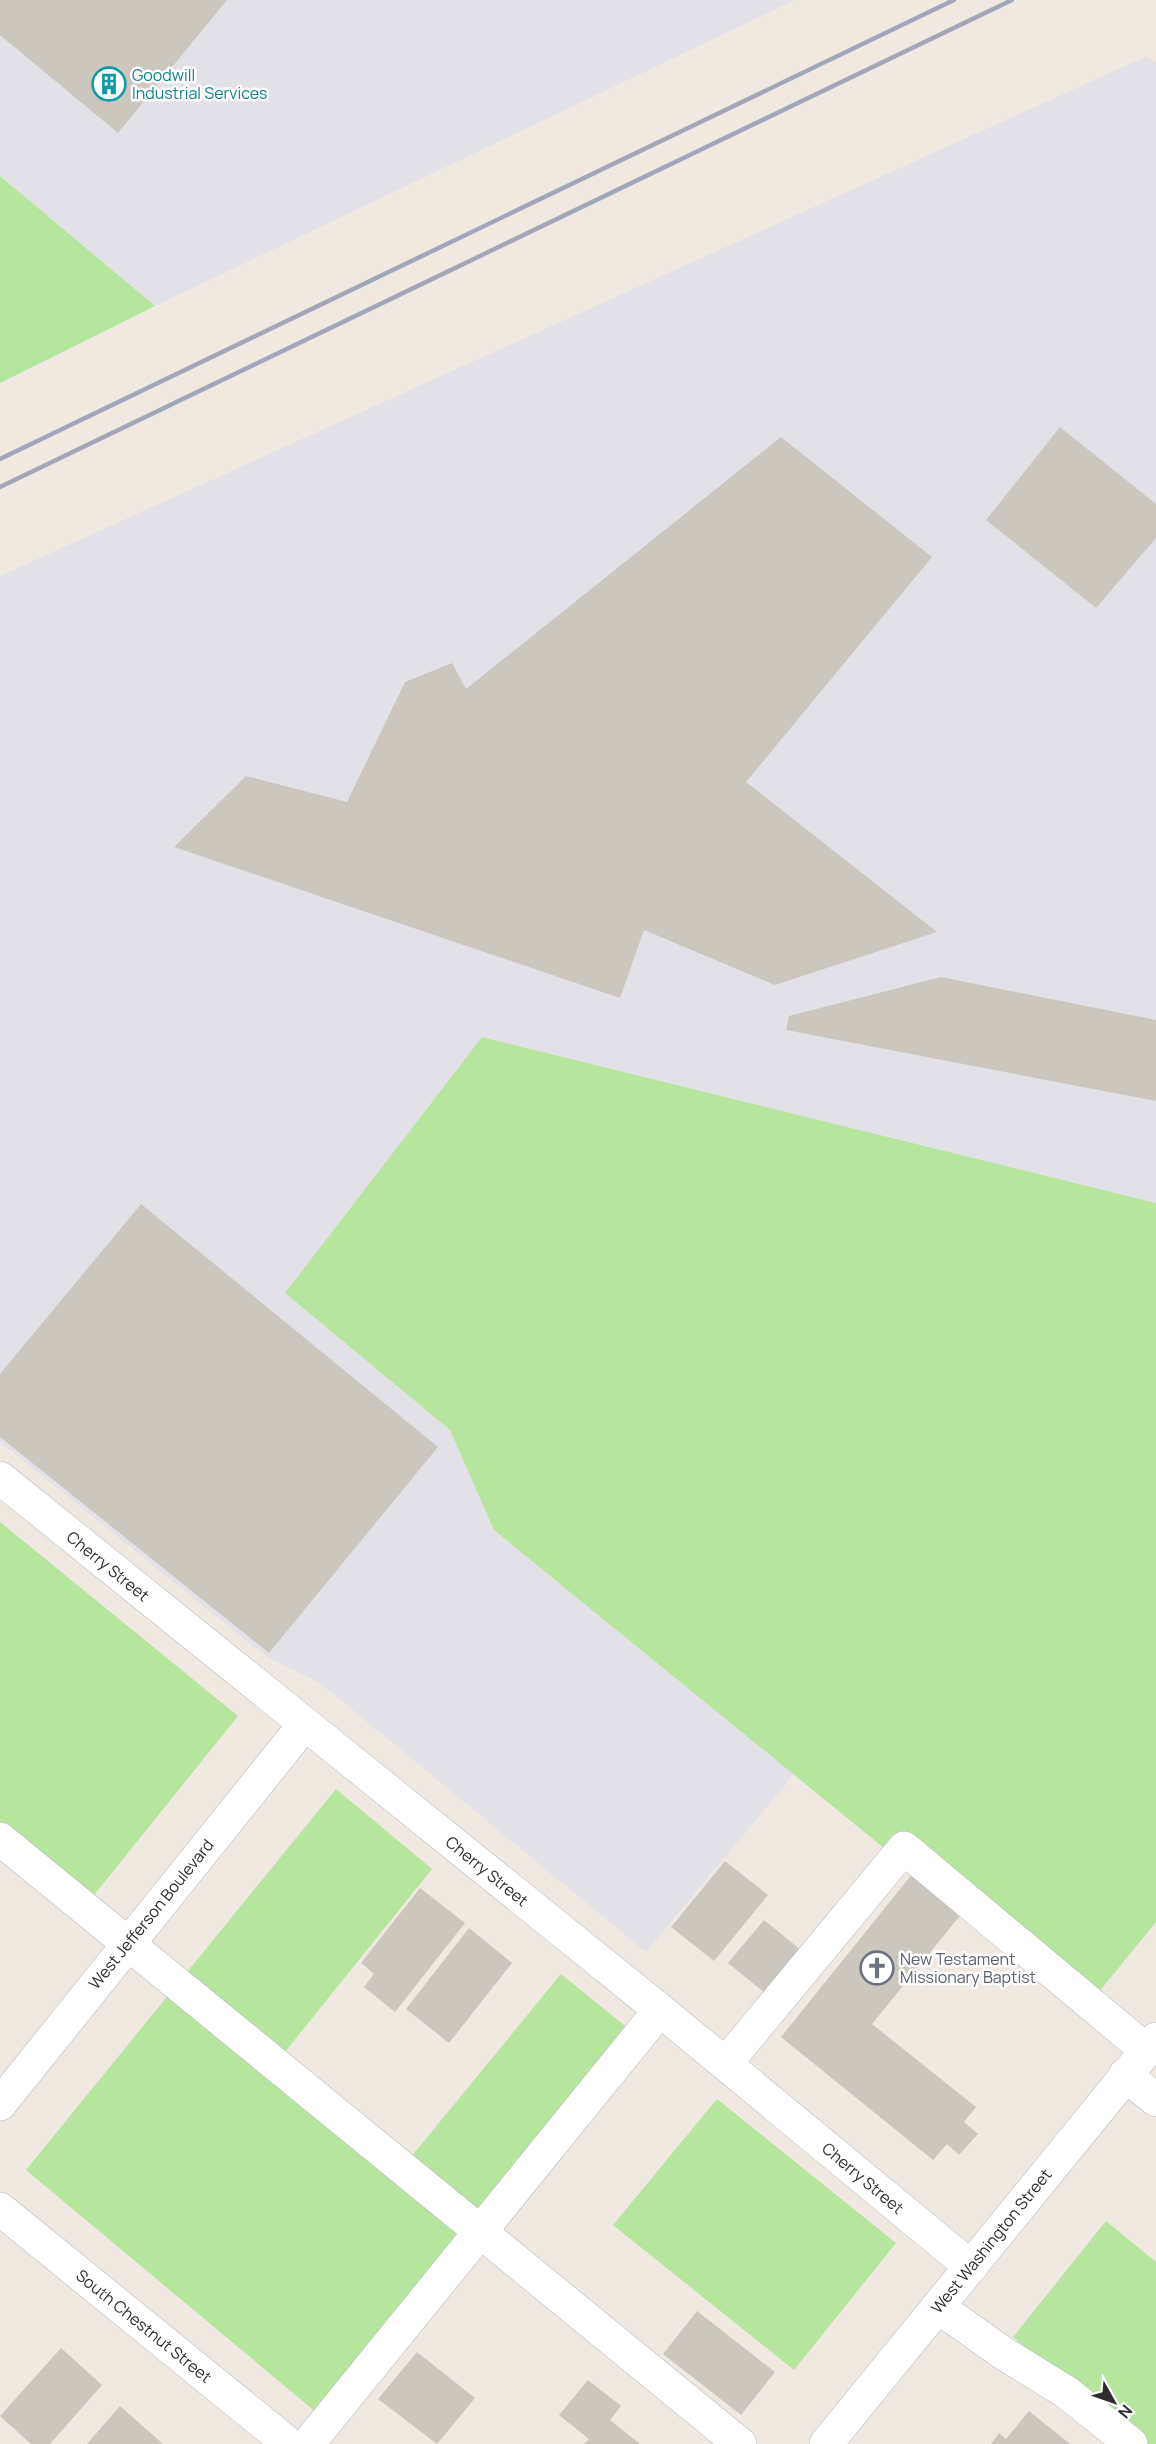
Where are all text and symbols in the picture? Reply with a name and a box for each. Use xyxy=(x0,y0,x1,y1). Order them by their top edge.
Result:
place label: Goodwill Industrial Services xyxy=(132,64,268,104)
building icon: Goodwill Industrial Services xyxy=(91,66,127,102)
street label: Cherry Street xyxy=(62,1526,154,1606)
street label: Cherry Street xyxy=(441,1831,533,1911)
street label: West Jefferson Boulevard xyxy=(84,1834,218,1994)
place label: New Testament Missionary Baptist xyxy=(900,1948,1036,1988)
church icon: New Testament Missionary Baptist xyxy=(859,1950,895,1986)
street label: Cherry Street xyxy=(817,2137,909,2219)
street label: West Washington Street xyxy=(926,2164,1056,2318)
street label: South Chestnut Street xyxy=(72,2264,216,2388)
north arrow xyxy=(1084,2372,1144,2432)
text: N xyxy=(1113,2400,1138,2423)

